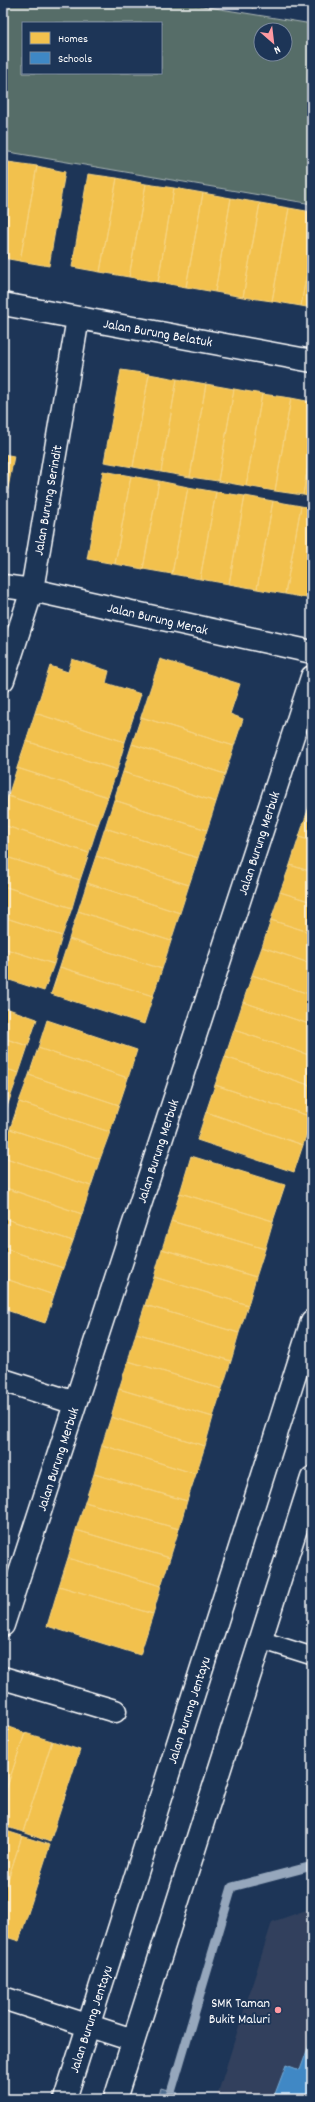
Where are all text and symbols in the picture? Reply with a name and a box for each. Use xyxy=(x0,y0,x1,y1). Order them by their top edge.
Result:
legend xyxy=(22,22,162,74)
north arrow xyxy=(253,22,293,62)
text: Homes xyxy=(58,31,88,48)
text: N xyxy=(270,41,283,58)
text: Schools xyxy=(58,51,92,68)
street label: Jalan Burung Belatuk xyxy=(101,315,214,353)
street label: Jalan Burung Serindit xyxy=(29,444,69,557)
street label: Jalan Burung Merak xyxy=(105,599,210,641)
street label: Jalan Burung Merbuk xyxy=(234,789,286,898)
street label: Jalan Burung Merbuk xyxy=(133,1097,185,1206)
street label: Jalan Burung Merbuk xyxy=(33,1405,85,1514)
street label: Jalan Burung Jentayu xyxy=(163,1654,217,1767)
street label: Jalan Burung Jentayu xyxy=(65,1963,119,2076)
place label: SMK Taman Bukit Maluri xyxy=(209,1994,270,2030)
marker: SMK Taman Bukit Maluri xyxy=(273,2005,283,2015)

